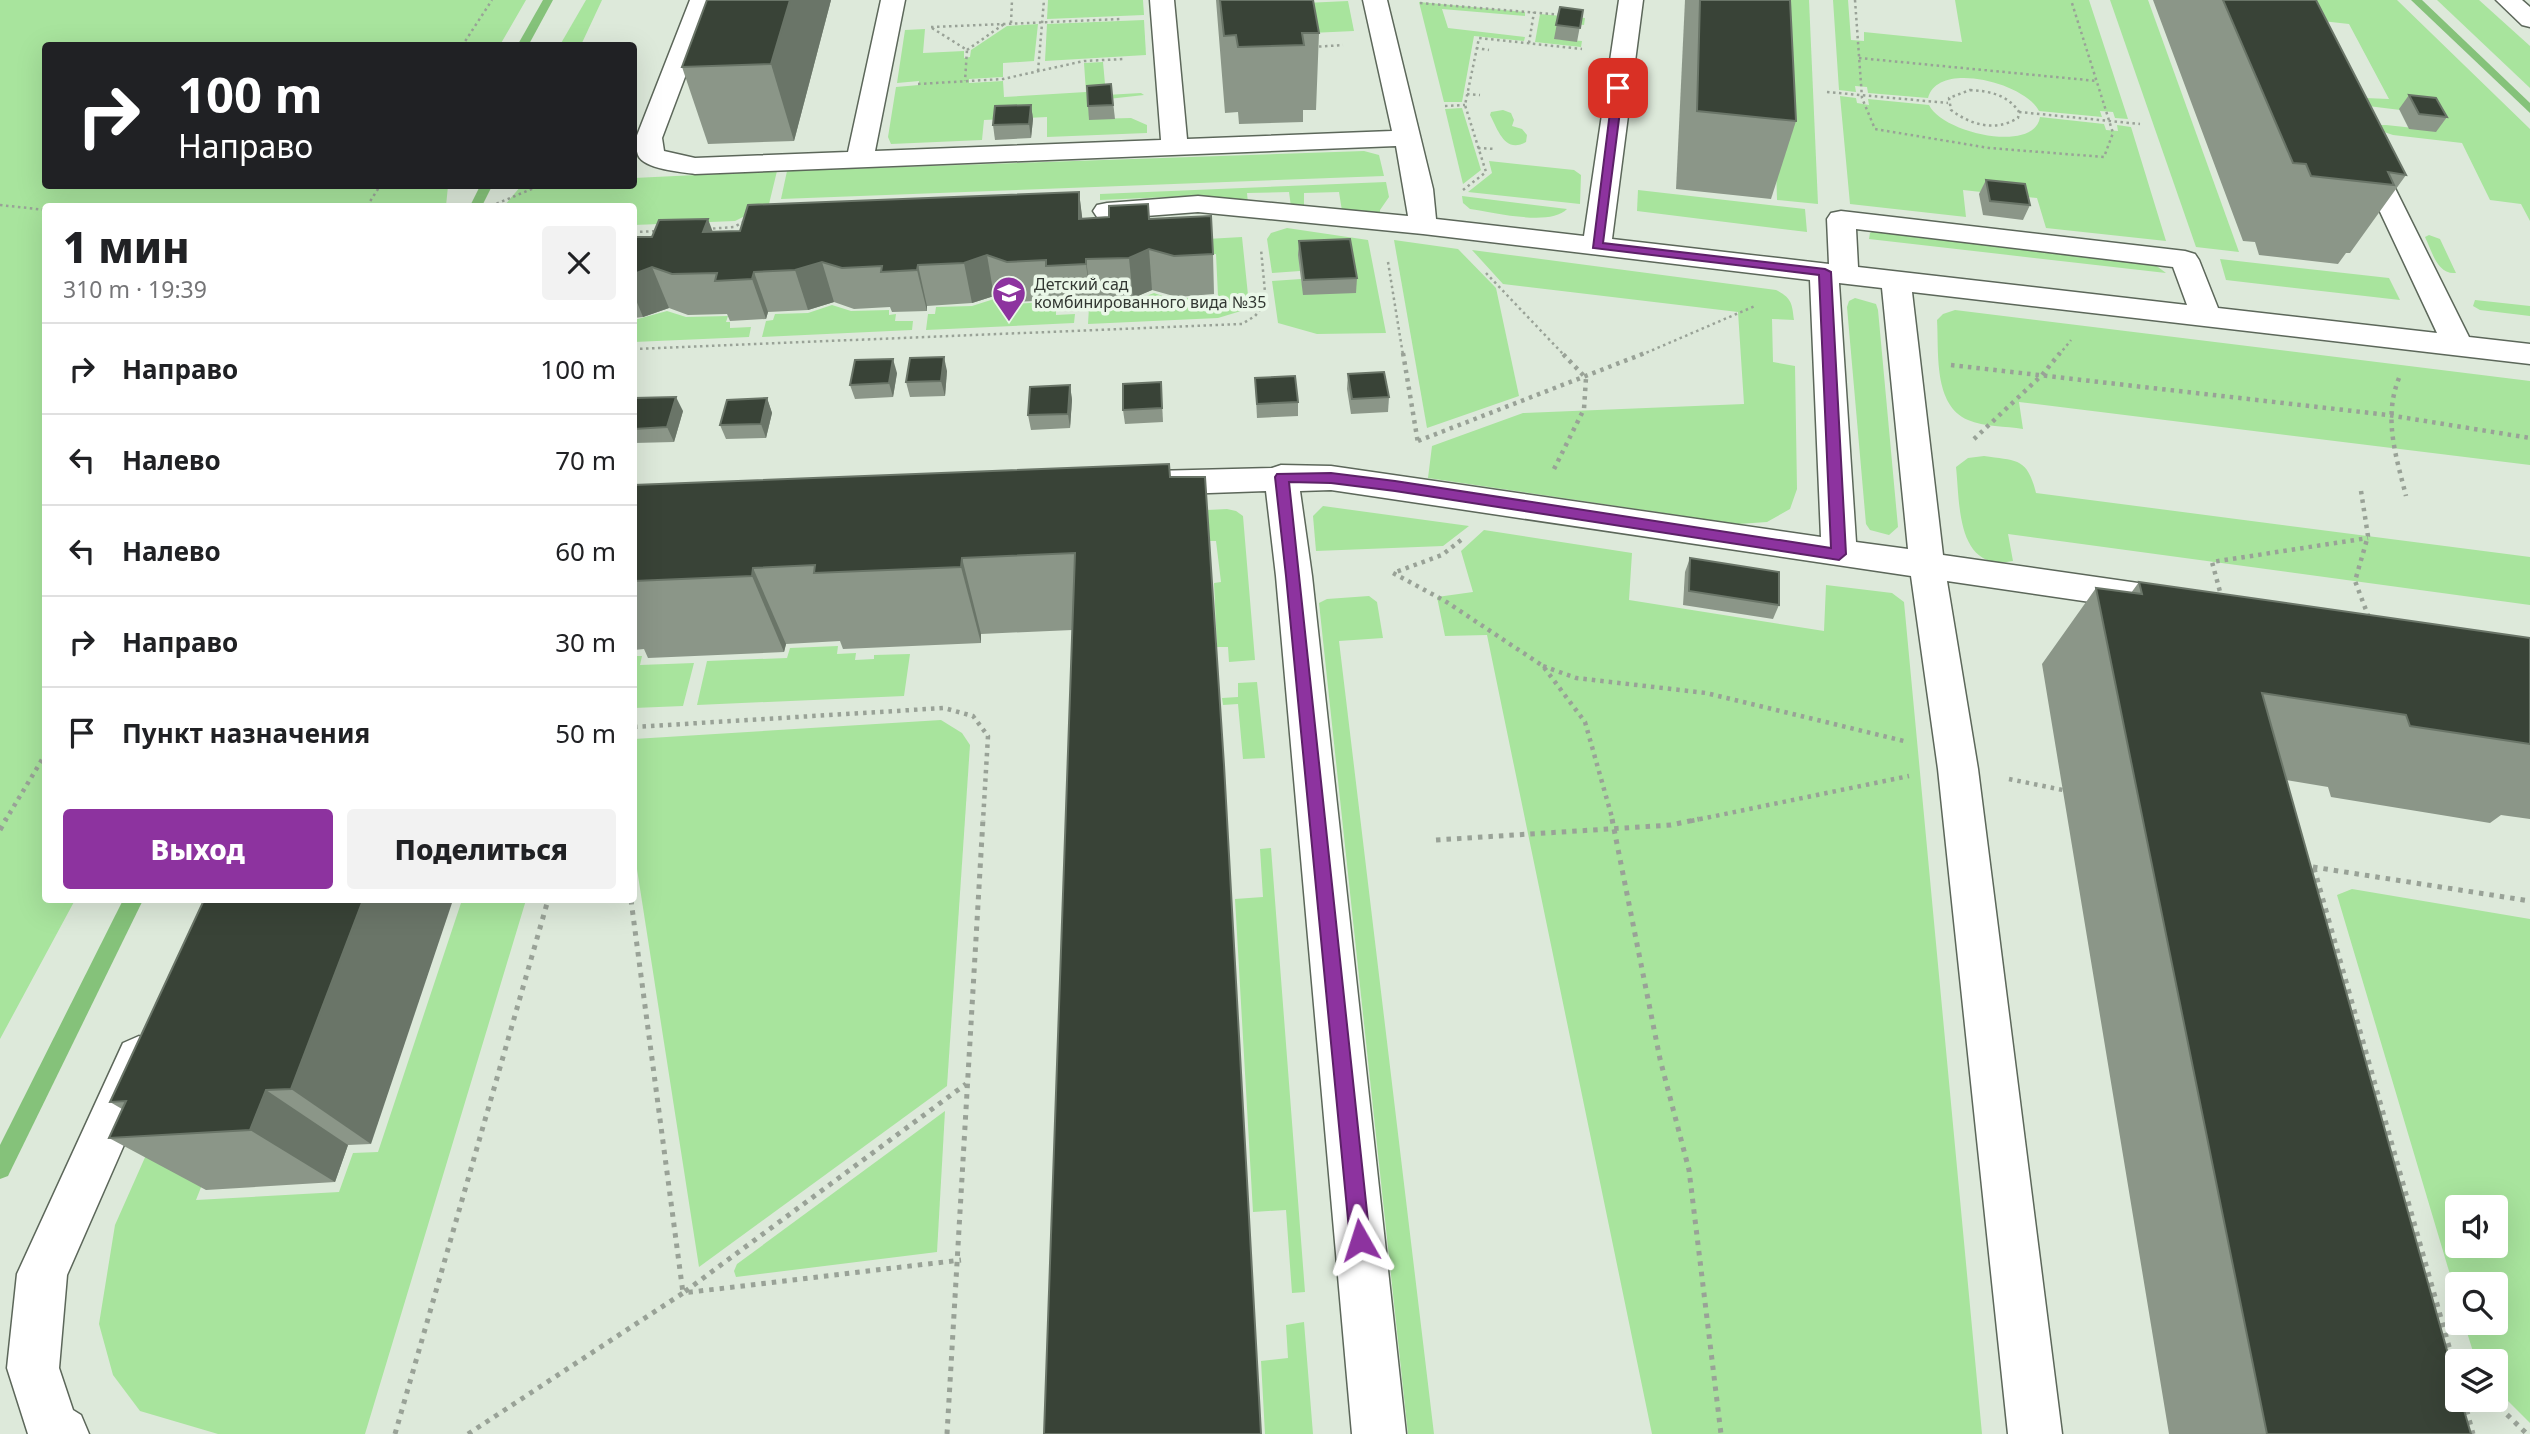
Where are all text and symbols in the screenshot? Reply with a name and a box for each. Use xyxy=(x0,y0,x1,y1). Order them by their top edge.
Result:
pin xyxy=(1588,58,1648,118)
text: 100 m xyxy=(178,61,323,127)
icon: arrive xyxy=(1599,69,1637,107)
icon: right xyxy=(63,70,154,161)
text: Направо xyxy=(178,124,313,167)
text: 1 мин xyxy=(63,218,190,275)
button: close xyxy=(542,226,616,300)
text: 310 m · 19:39 xyxy=(63,273,207,305)
place label: Детский сад комбинированного вида №35 xyxy=(1034,273,1266,313)
school or university icon: Детский сад комбинированного вида №35 xyxy=(990,274,1028,323)
icon: right xyxy=(63,350,101,388)
text: Направо xyxy=(122,351,238,387)
text: 100 m xyxy=(540,351,616,387)
icon: left xyxy=(63,441,101,479)
text: Налево xyxy=(122,442,221,478)
text: 70 m xyxy=(555,442,616,478)
icon: left xyxy=(63,532,101,570)
text: Налево xyxy=(122,533,221,569)
text: 60 m xyxy=(555,533,616,569)
icon: right xyxy=(63,623,101,661)
text: Направо xyxy=(122,624,238,660)
text: 30 m xyxy=(555,624,616,660)
icon: arrive xyxy=(63,714,101,752)
text: Пункт назначения xyxy=(122,715,370,751)
text: 50 m xyxy=(555,715,616,751)
button: Выход xyxy=(63,809,333,889)
button: Поделиться xyxy=(347,809,616,889)
map controls xyxy=(2445,1195,2508,1412)
button: sound xyxy=(2445,1195,2508,1258)
position arrow xyxy=(1323,1203,1397,1277)
button: search xyxy=(2445,1272,2508,1335)
button: layers xyxy=(2445,1349,2508,1412)

